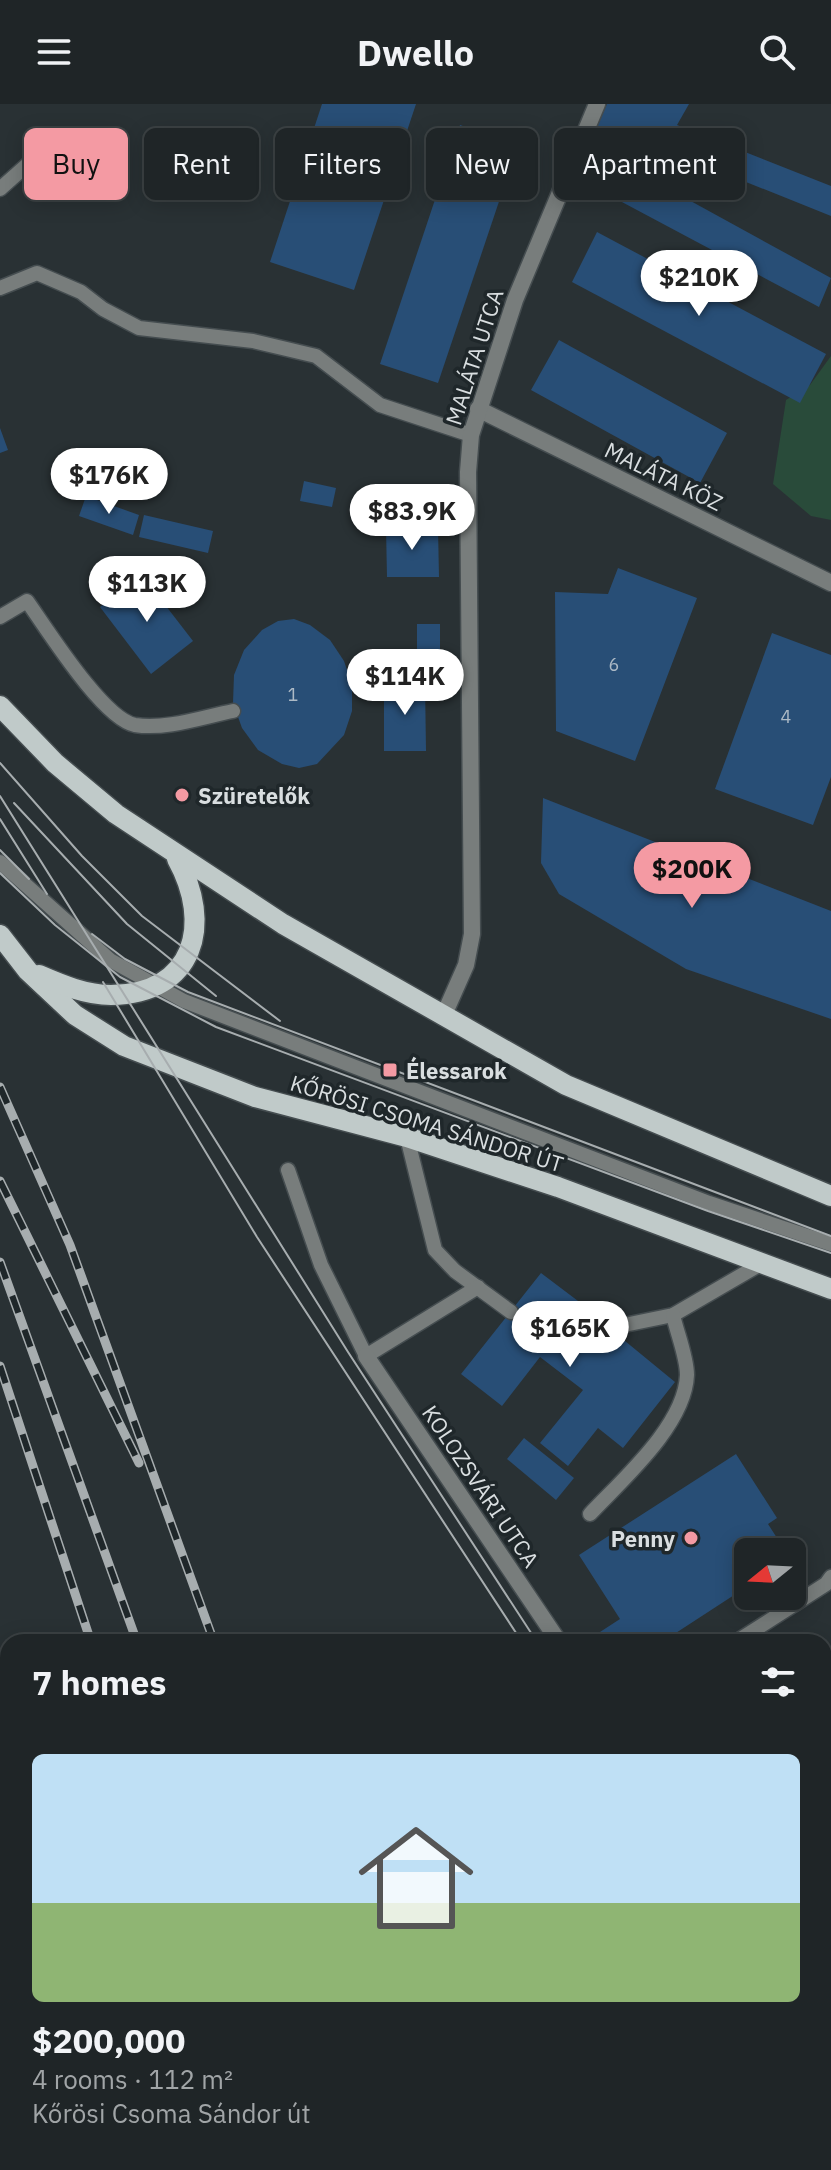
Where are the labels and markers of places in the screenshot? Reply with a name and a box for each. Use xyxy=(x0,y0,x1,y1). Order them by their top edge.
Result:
pin: $210K xyxy=(643,250,755,318)
pin: $176K xyxy=(53,448,165,516)
pin: $83.9K xyxy=(347,484,477,552)
pin: $113K xyxy=(91,556,203,624)
pin: $114K xyxy=(349,649,461,717)
place label: Szüretelők xyxy=(198,781,310,810)
marker: Szüretelők xyxy=(173,786,191,804)
pin: $200K xyxy=(636,842,748,910)
place label: Élessarok xyxy=(406,1056,507,1085)
marker: Élessarok xyxy=(381,1061,399,1079)
pin: $165K xyxy=(514,1301,626,1369)
place label: Penny xyxy=(611,1524,675,1553)
marker: Penny xyxy=(682,1529,700,1547)

